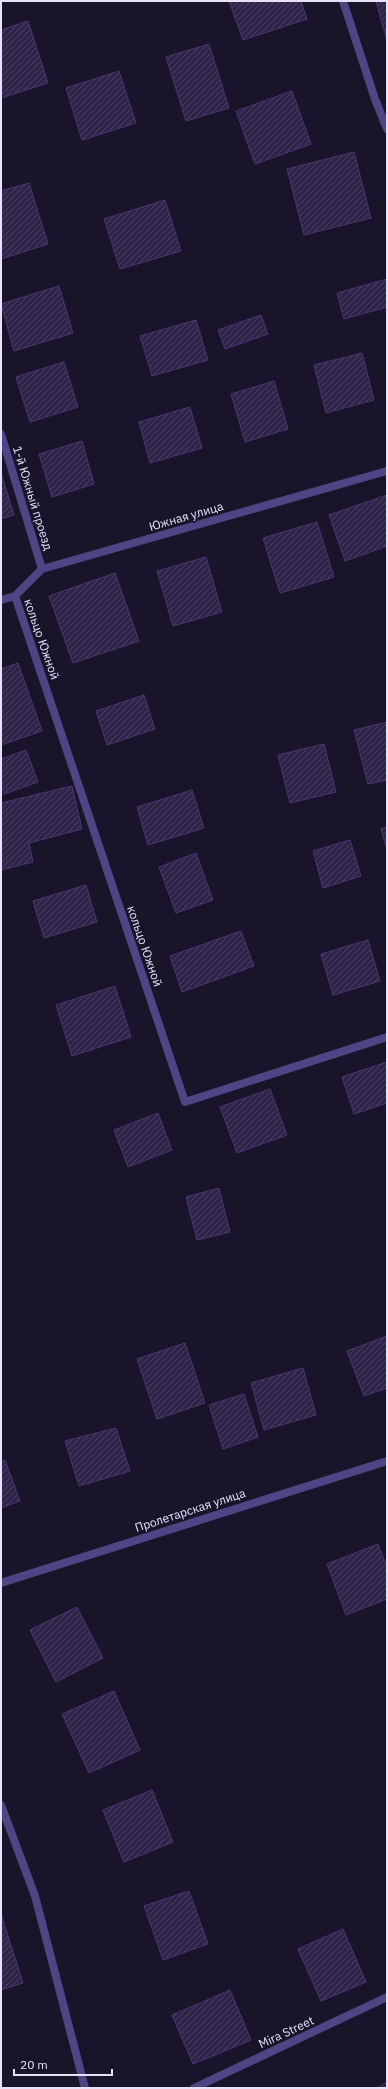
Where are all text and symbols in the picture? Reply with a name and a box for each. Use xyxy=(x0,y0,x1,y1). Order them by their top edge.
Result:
street label: 1-й Южный проезд xyxy=(10,444,56,552)
street label: Южная улица xyxy=(147,498,225,534)
street label: кольцо Южной xyxy=(21,597,63,681)
street label: кольцо Южной xyxy=(124,904,166,988)
street label: Пролетарская улица xyxy=(133,1485,248,1535)
street label: Mira Street xyxy=(256,2013,316,2051)
scale bar xyxy=(14,2051,112,2077)
text: 20 m xyxy=(20,2057,48,2072)

